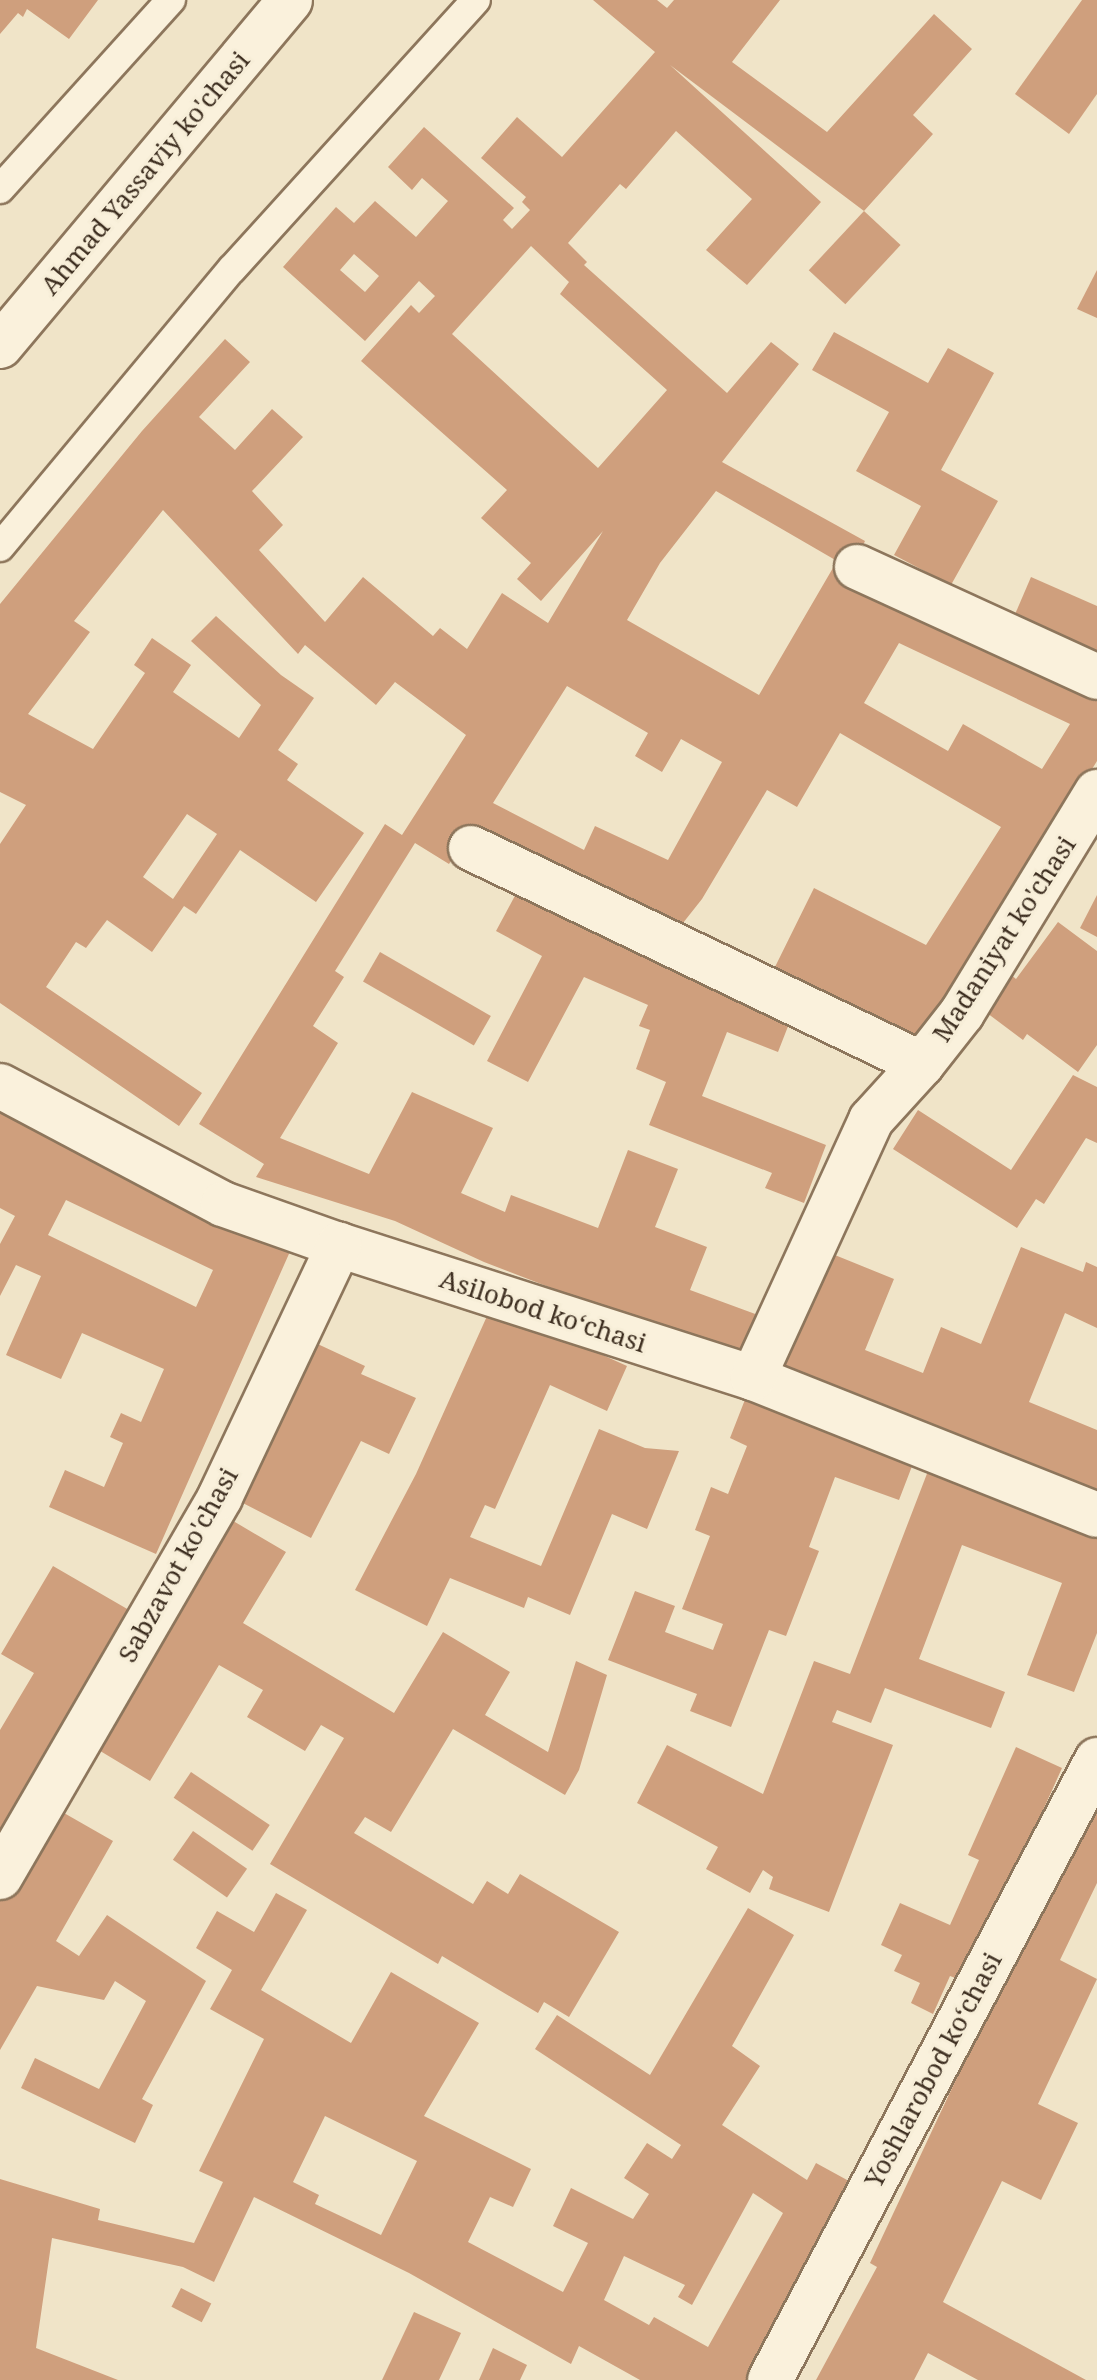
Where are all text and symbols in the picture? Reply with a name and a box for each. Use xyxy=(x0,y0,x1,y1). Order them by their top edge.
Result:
street label: Ahmad Yassaviy ko'chasi xyxy=(34,45,256,301)
street label: Madaniyat ko'chasi xyxy=(926,830,1082,1048)
street label: Asilobod koʻchasi xyxy=(436,1263,650,1359)
street label: Sabzavot ko'chasi xyxy=(112,1462,244,1668)
street label: Yoshlarobod koʻchasi xyxy=(858,1947,1008,2193)

